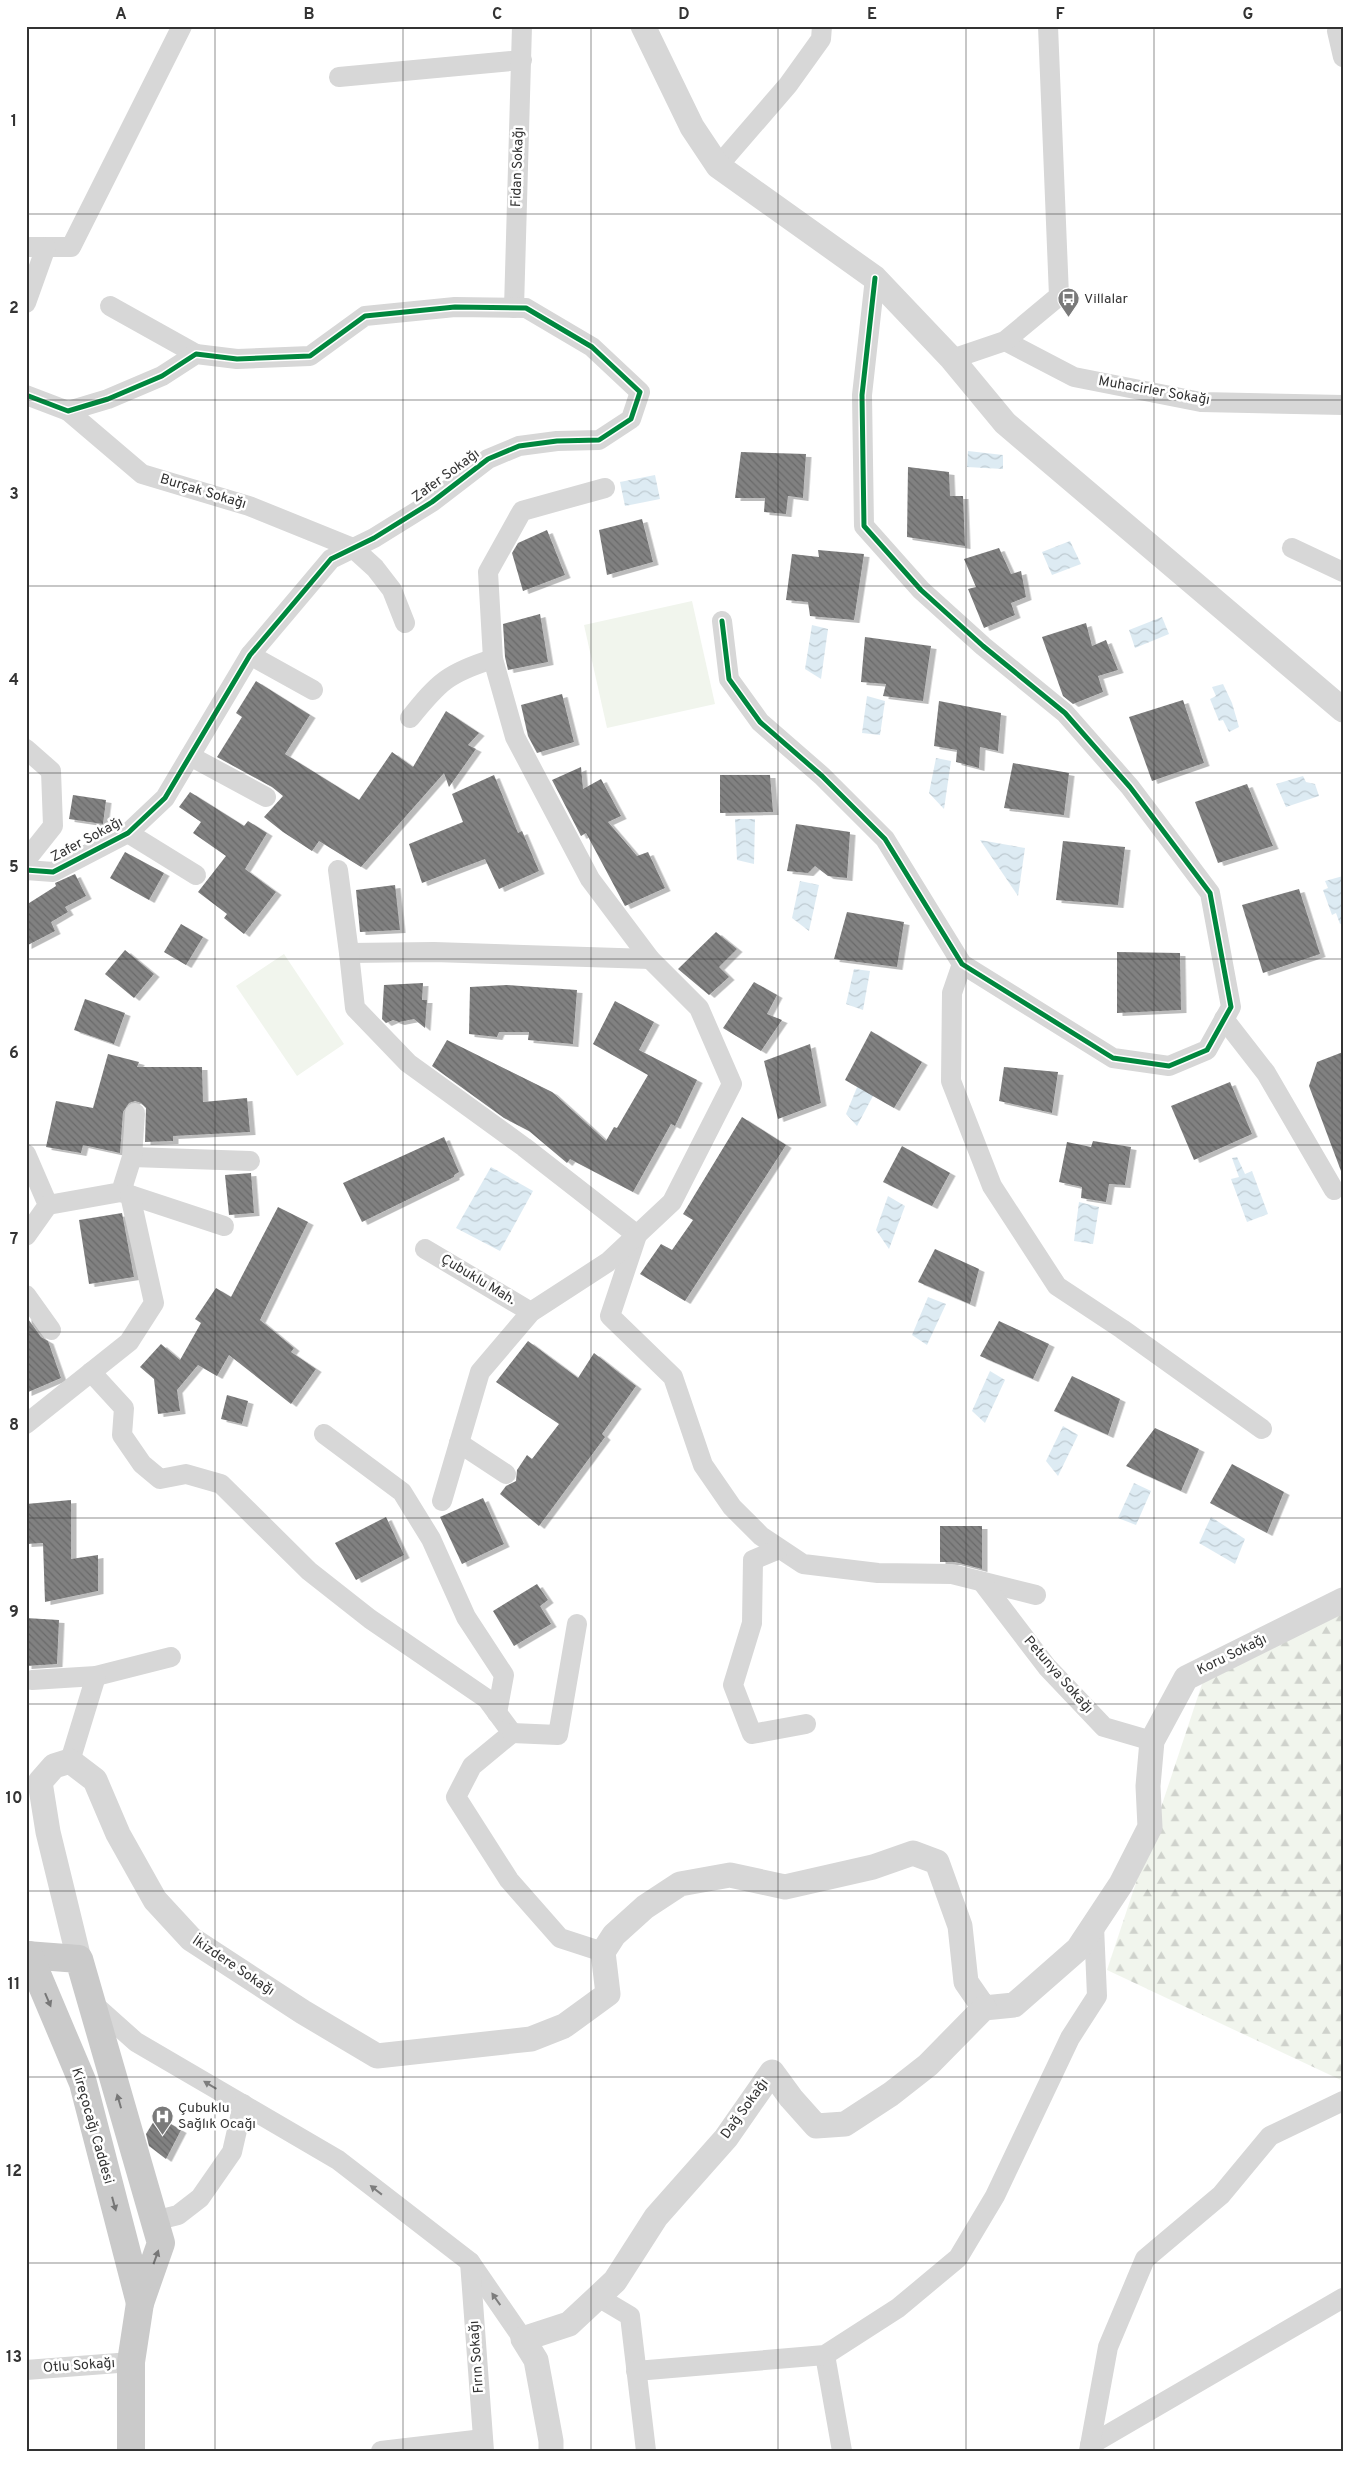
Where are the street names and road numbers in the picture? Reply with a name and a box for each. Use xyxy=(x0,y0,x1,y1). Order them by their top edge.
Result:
street label: Fidan Sokağı xyxy=(508,127,528,207)
street label: Muhacirler Sokağı xyxy=(1097,373,1211,409)
street label: Zafer Sokağı xyxy=(409,446,483,506)
street label: Burçak Sokağı xyxy=(158,471,248,513)
street label: Zafer Sokağı xyxy=(48,814,126,866)
street label: Çubuklu Mah. xyxy=(437,1251,519,1309)
street label: Koru Sokağı xyxy=(1194,1631,1270,1679)
street label: Petunya Sokağı xyxy=(1020,1633,1096,1717)
street label: İkizdere Sokağı xyxy=(189,1931,278,2000)
street label: Kireçocağı Caddesi xyxy=(67,2066,117,2186)
street label: Dağ Sokağı xyxy=(717,2076,773,2142)
street label: Fırın Sokağı xyxy=(466,2320,488,2394)
street label: Otlu Sokağı xyxy=(42,2355,116,2377)

